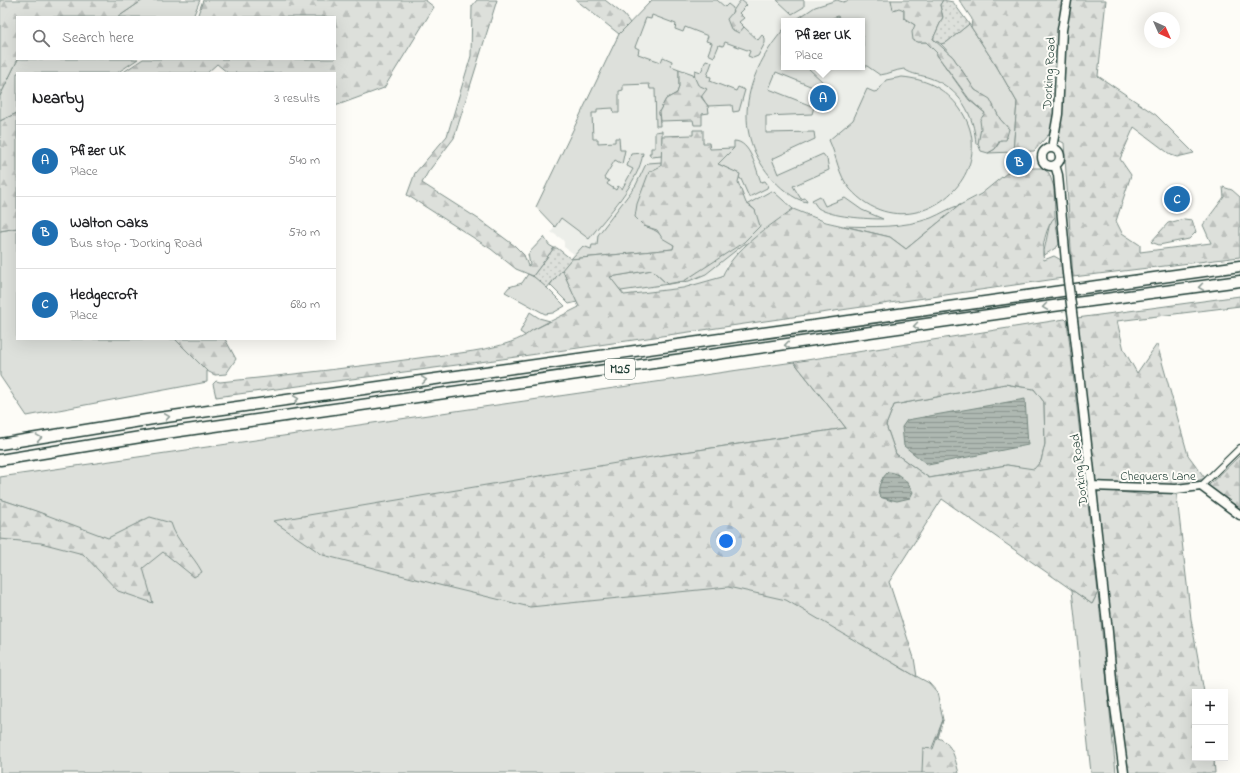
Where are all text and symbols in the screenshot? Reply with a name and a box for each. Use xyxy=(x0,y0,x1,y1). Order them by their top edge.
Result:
north arrow xyxy=(1144,12,1180,48)
search box xyxy=(16,16,336,60)
popup xyxy=(781,18,865,70)
text: Pfizer UK xyxy=(795,24,851,46)
icon: search xyxy=(30,27,52,49)
text: Search here xyxy=(62,27,134,49)
street label: Dorking Road xyxy=(1038,36,1062,111)
text: Place xyxy=(795,46,823,65)
pin: A xyxy=(810,83,836,113)
text: Nearby xyxy=(32,86,84,111)
text: 3 results xyxy=(274,89,320,108)
text: Pfizer UK xyxy=(70,140,126,162)
pin: B xyxy=(1006,147,1032,177)
text: A xyxy=(41,151,49,170)
text: 540 m xyxy=(288,151,320,170)
text: Place xyxy=(70,162,98,181)
pin: C xyxy=(1164,184,1190,214)
text: Walton Oaks xyxy=(70,212,148,234)
text: B xyxy=(41,223,49,242)
text: 570 m xyxy=(288,223,320,242)
text: Bus stop · Dorking Road xyxy=(70,234,202,253)
one-way arrow xyxy=(1198,282,1204,291)
text: Hedgecroft xyxy=(70,284,138,306)
text: C xyxy=(41,295,49,314)
text: 680 m xyxy=(290,295,320,314)
one-way arrow xyxy=(1042,302,1048,311)
text: Place xyxy=(70,306,98,325)
one-way arrow xyxy=(913,321,919,330)
one-way arrow xyxy=(784,340,791,349)
road number: M25 xyxy=(605,359,635,379)
one-way arrow xyxy=(421,376,427,385)
one-way arrow xyxy=(293,395,299,404)
one-way arrow xyxy=(164,413,170,422)
street label: Dorking Road xyxy=(1066,432,1094,508)
one-way arrow xyxy=(35,434,42,442)
street label: Chequers Lane xyxy=(1120,467,1196,486)
your location xyxy=(716,531,736,551)
map controls xyxy=(1192,689,1228,761)
button: + xyxy=(1192,689,1228,725)
button: − xyxy=(1192,725,1228,761)

